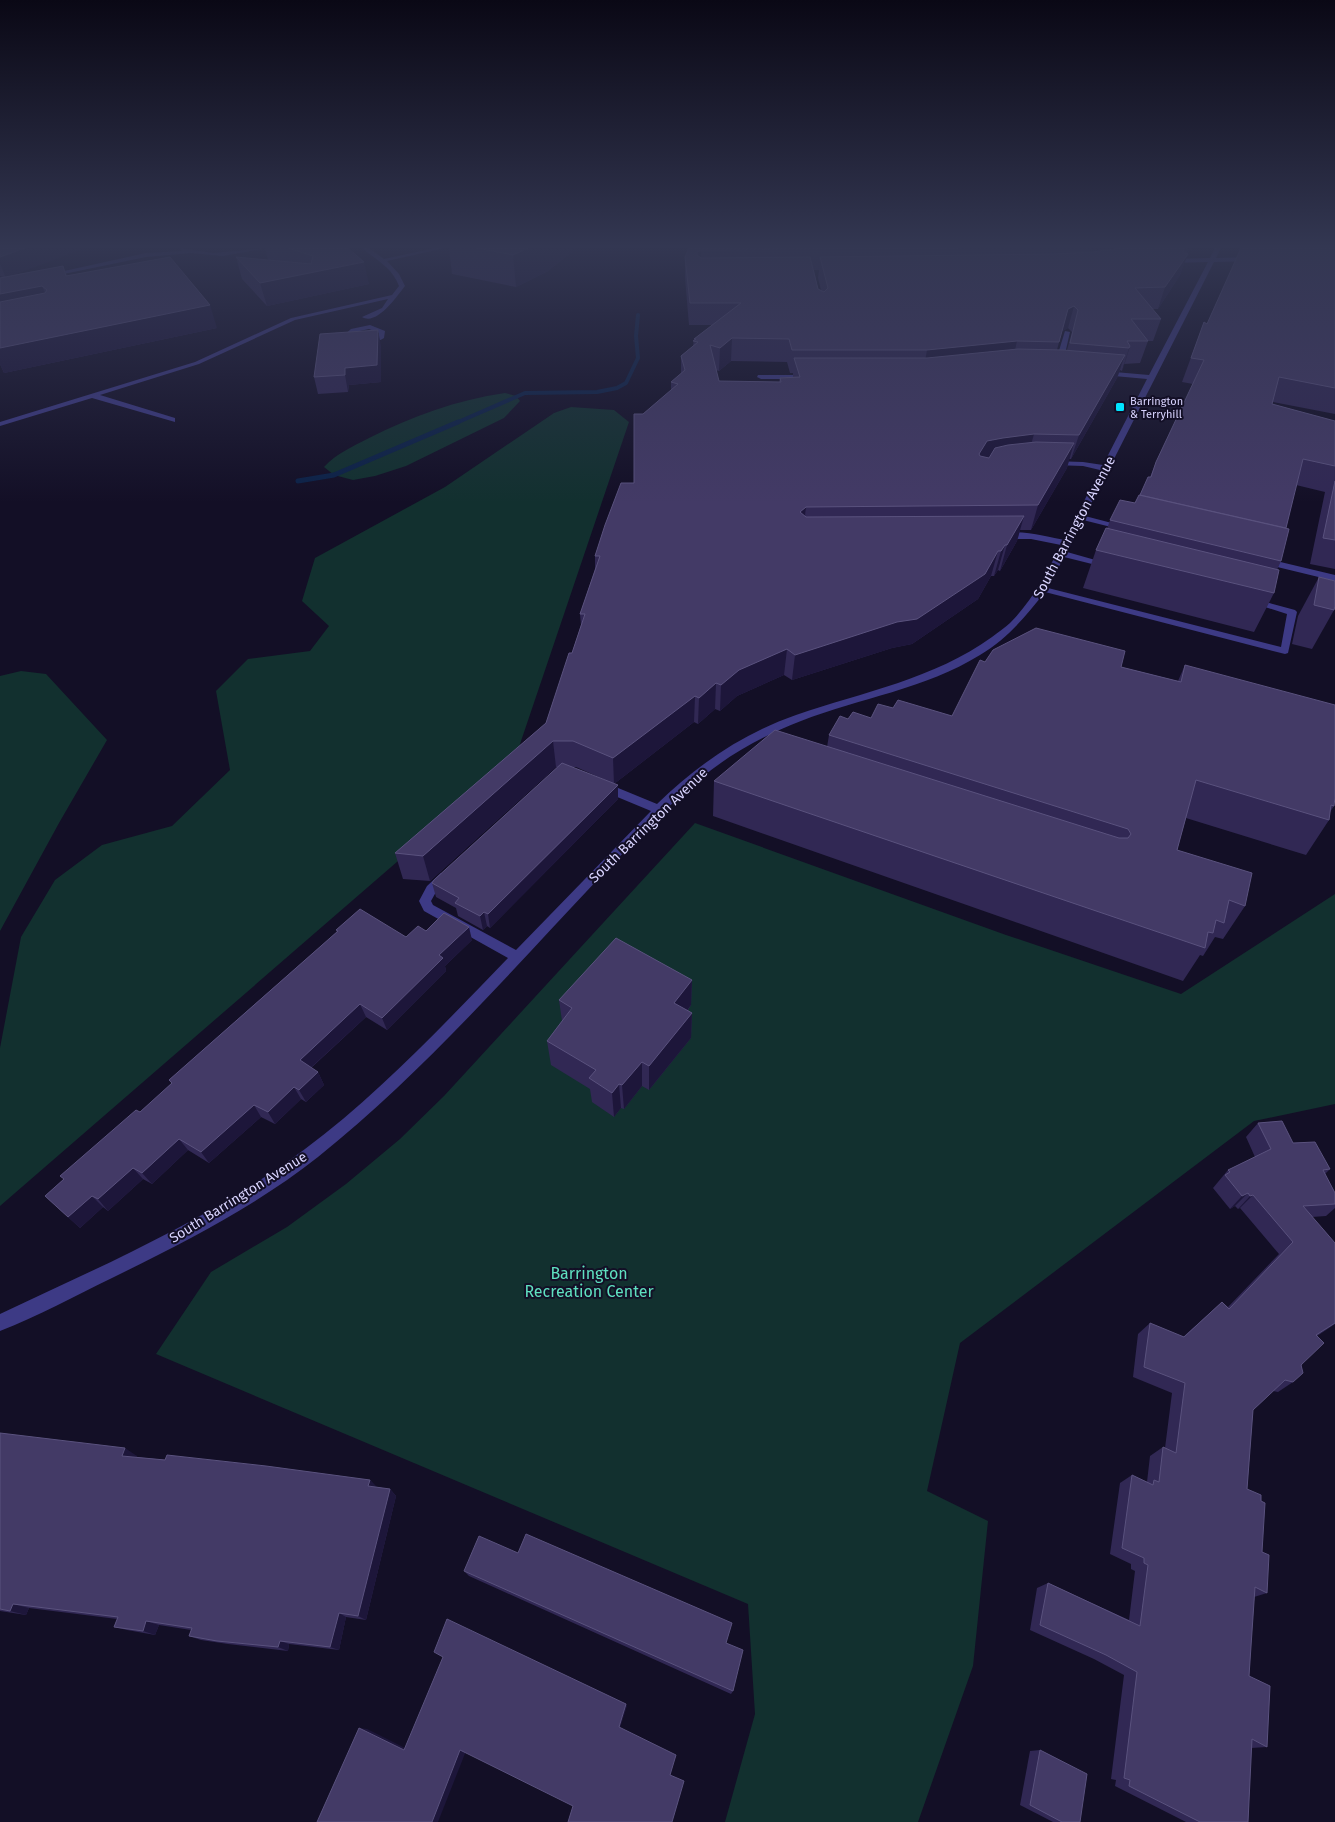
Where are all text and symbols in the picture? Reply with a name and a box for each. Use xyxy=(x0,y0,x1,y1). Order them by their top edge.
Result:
place label: Barrington & Terryhill xyxy=(1130,395,1183,421)
marker: Barrington & Terryhill xyxy=(1114,401,1126,413)
street label: South Barrington Avenue xyxy=(1030,453,1119,601)
street label: South Barrington Avenue xyxy=(585,764,711,887)
street label: South Barrington Avenue xyxy=(166,1148,310,1247)
park label: Barrington Recreation Center xyxy=(524,1264,654,1301)

